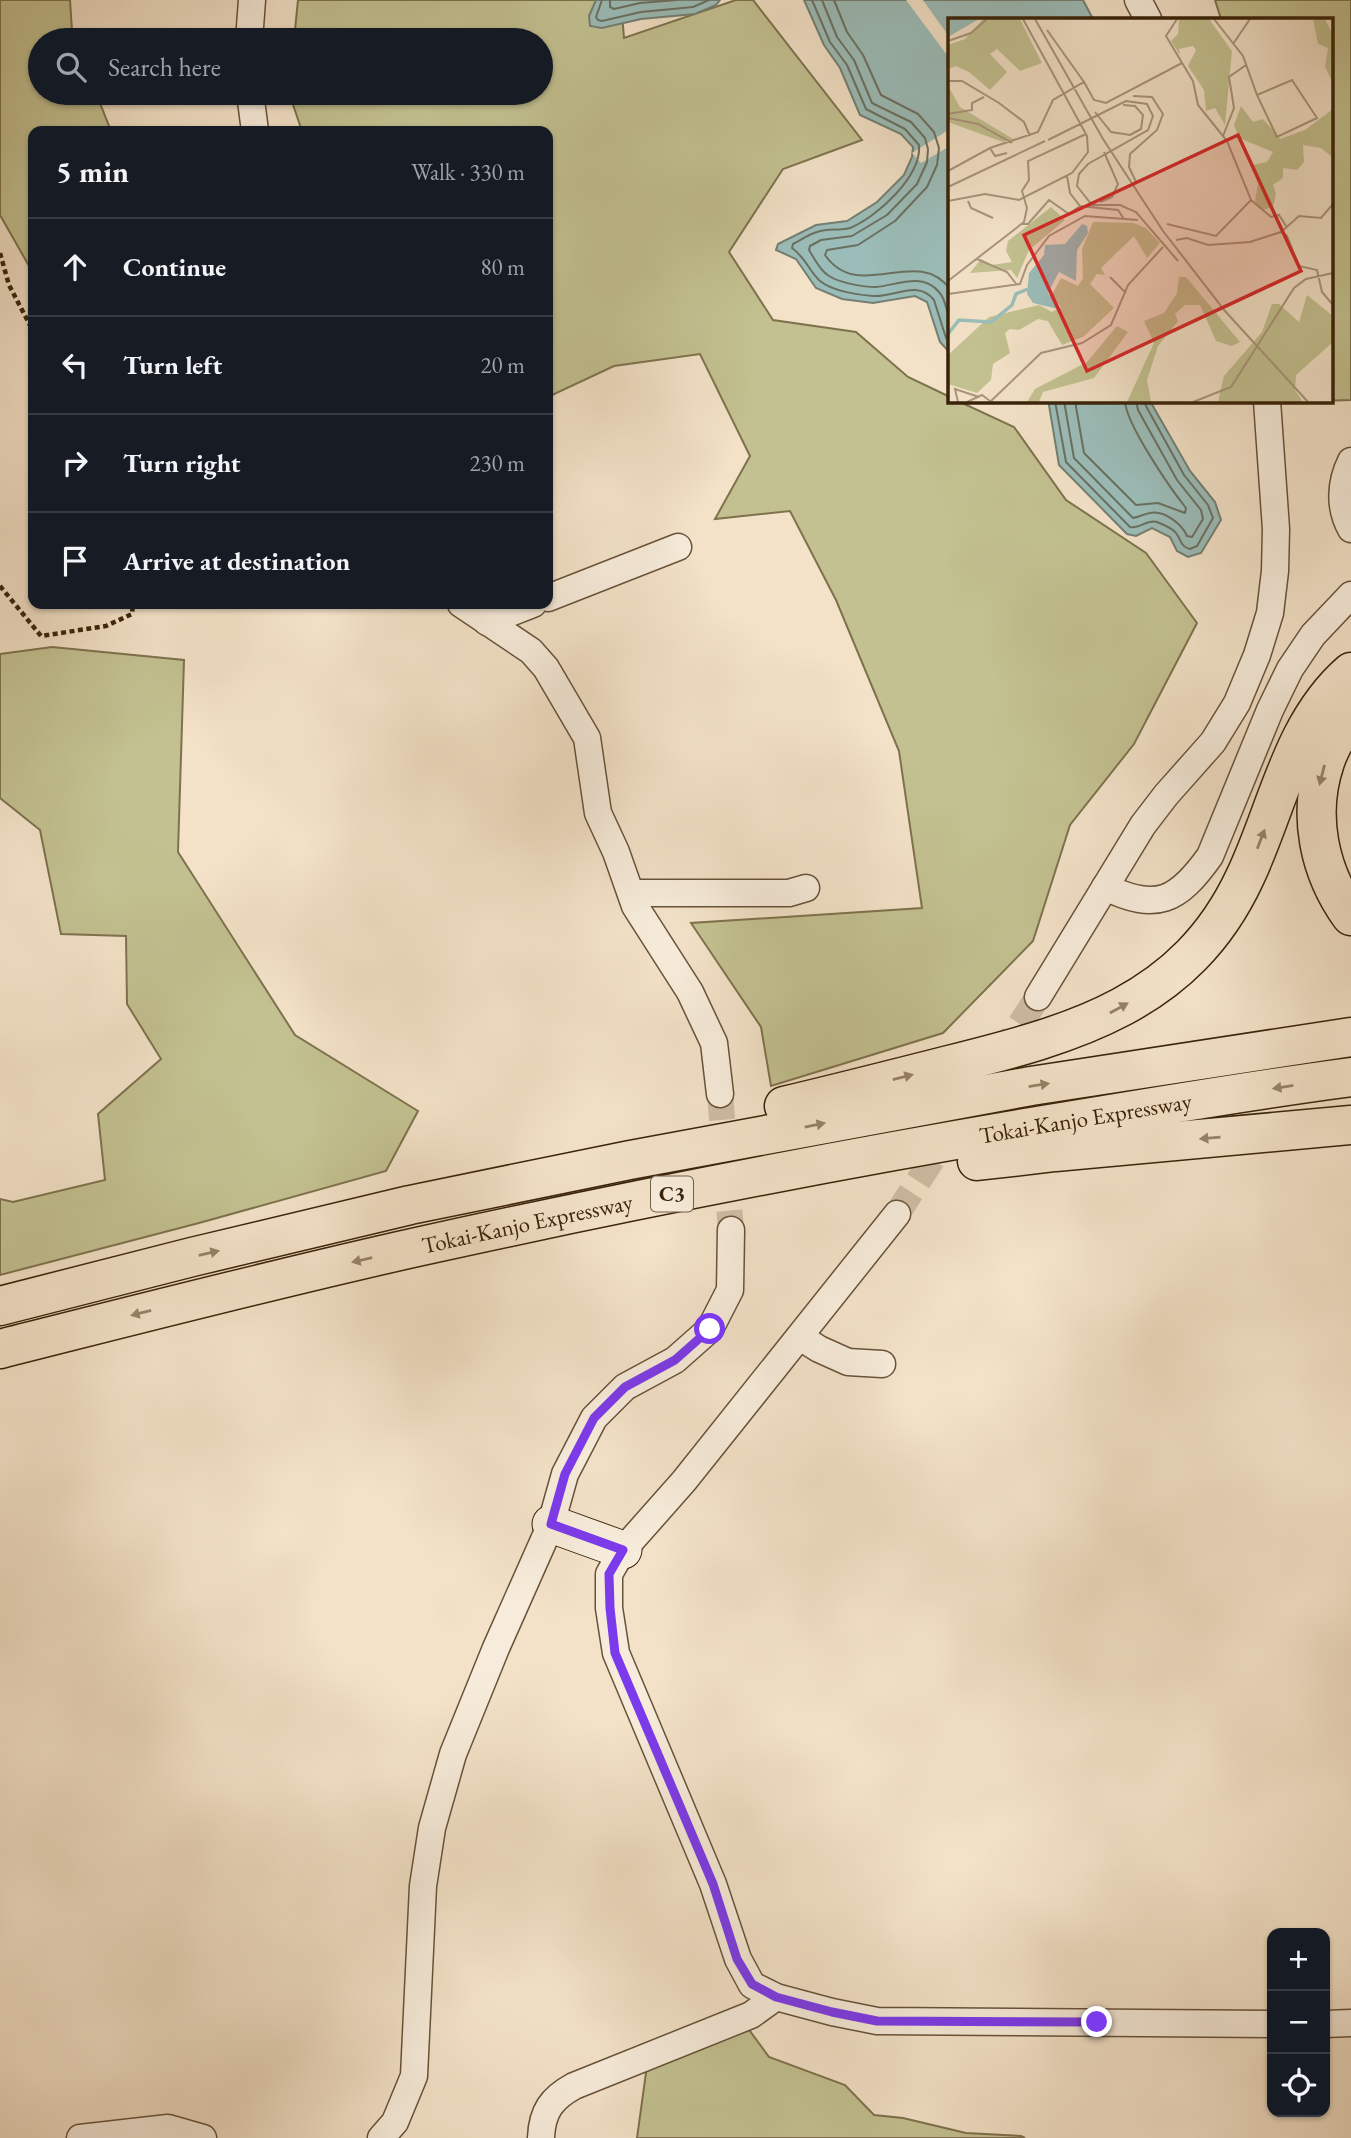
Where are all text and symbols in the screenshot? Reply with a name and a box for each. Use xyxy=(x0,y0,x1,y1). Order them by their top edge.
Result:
inset map xyxy=(948,18,1334,402)
search box xyxy=(28,28,553,105)
icon: search xyxy=(52,48,90,86)
text: Search here xyxy=(108,50,221,84)
text: 5 min xyxy=(56,152,129,191)
text: Walk · 330 m xyxy=(411,157,525,187)
icon: ahead xyxy=(56,248,94,286)
text: Continue xyxy=(123,250,226,284)
text: 80 m xyxy=(480,252,525,282)
icon: left xyxy=(56,346,94,384)
text: Turn left xyxy=(123,348,222,382)
text: 20 m xyxy=(480,350,525,380)
icon: right xyxy=(56,444,94,482)
text: Turn right xyxy=(123,446,241,480)
text: 230 m xyxy=(469,448,525,478)
icon: arrive xyxy=(56,542,94,580)
text: Arrive at destination xyxy=(123,544,350,578)
one-way arrow xyxy=(1316,764,1327,786)
one-way arrow xyxy=(1256,828,1267,849)
one-way arrow xyxy=(1109,1002,1129,1014)
one-way arrow xyxy=(892,1071,914,1082)
one-way arrow xyxy=(1028,1079,1050,1090)
one-way arrow xyxy=(1272,1081,1294,1092)
street label: Tokai-Kanjo Expressway xyxy=(977,1086,1195,1151)
one-way arrow xyxy=(804,1119,826,1130)
one-way arrow xyxy=(1199,1133,1221,1144)
road number: C3 xyxy=(651,1176,693,1212)
street label: Tokai-Kanjo Expressway xyxy=(419,1186,636,1261)
one-way arrow xyxy=(198,1247,220,1258)
one-way arrow xyxy=(351,1255,373,1266)
one-way arrow xyxy=(130,1308,152,1319)
route start xyxy=(694,1313,725,1344)
map controls xyxy=(1267,1928,1330,2117)
button: + xyxy=(1267,1928,1330,1991)
button: − xyxy=(1267,1991,1330,2054)
route end xyxy=(1081,2006,1112,2037)
button: locate xyxy=(1267,2054,1330,2117)

